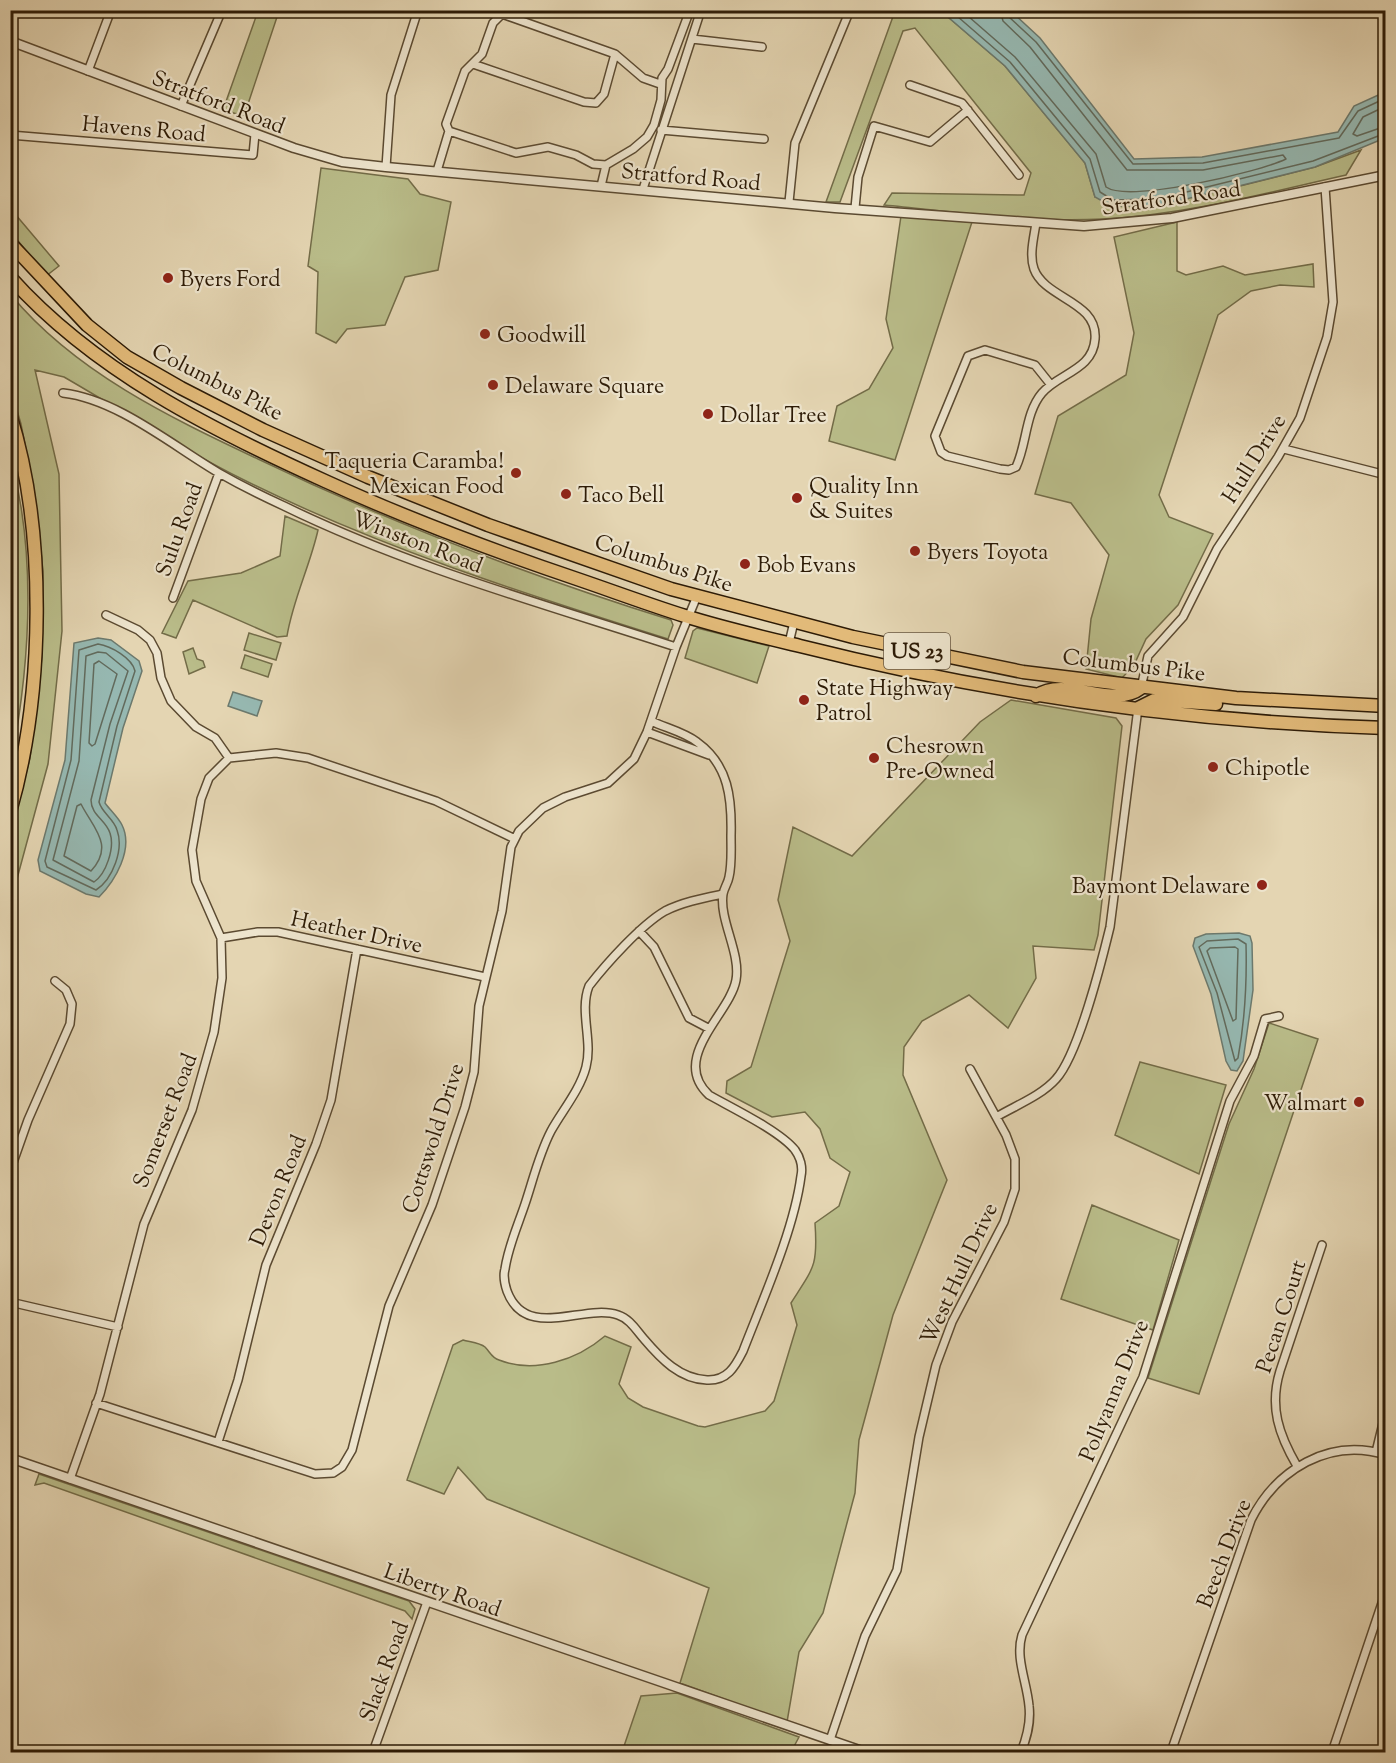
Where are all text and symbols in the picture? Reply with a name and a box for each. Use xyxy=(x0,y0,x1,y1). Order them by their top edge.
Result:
street label: Stratford Road xyxy=(147,64,289,144)
street label: Havens Road xyxy=(81,110,207,152)
street label: Stratford Road xyxy=(619,157,762,201)
street label: Stratford Road xyxy=(1100,174,1243,226)
place label: Byers Ford xyxy=(180,265,281,297)
marker: Byers Ford xyxy=(161,271,175,285)
place label: Goodwill xyxy=(497,321,586,353)
marker: Goodwill xyxy=(478,327,492,341)
street label: Columbus Pike xyxy=(145,337,288,431)
place label: Delaware Square xyxy=(505,372,664,404)
marker: Delaware Square xyxy=(486,378,500,392)
place label: Dollar Tree xyxy=(720,401,827,433)
marker: Dollar Tree xyxy=(701,407,715,421)
street label: Hull Drive xyxy=(1215,409,1296,510)
place label: Taqueria Caramba! Mexican Food xyxy=(324,447,504,504)
marker: Taqueria Caramba! Mexican Food xyxy=(509,466,523,480)
place label: Quality Inn & Suites xyxy=(809,472,919,529)
street label: Sulu Road xyxy=(149,478,213,582)
place label: Taco Bell xyxy=(578,481,664,513)
marker: Taco Bell xyxy=(559,487,573,501)
marker: Quality Inn & Suites xyxy=(790,491,804,505)
street label: Winston Road xyxy=(347,504,487,583)
street label: Columbus Pike xyxy=(590,527,736,602)
place label: Byers Toyota xyxy=(927,538,1048,570)
marker: Byers Toyota xyxy=(908,544,922,558)
place label: Bob Evans xyxy=(757,551,856,583)
marker: Bob Evans xyxy=(738,557,752,571)
road number: US 23 xyxy=(884,633,950,669)
street label: Columbus Pike xyxy=(1060,642,1207,692)
place label: State Highway Patrol xyxy=(816,674,953,731)
marker: State Highway Patrol xyxy=(797,693,811,707)
place label: Chesrown Pre-Owned xyxy=(886,732,995,789)
marker: Chesrown Pre-Owned xyxy=(867,751,881,765)
place label: Chipotle xyxy=(1225,754,1310,786)
marker: Chipotle xyxy=(1206,760,1220,774)
place label: Baymont Delaware xyxy=(1072,872,1250,904)
marker: Baymont Delaware xyxy=(1255,878,1269,892)
street label: Heather Drive xyxy=(288,904,425,964)
street label: Somerset Road xyxy=(126,1049,207,1193)
street label: Cottswold Drive xyxy=(395,1060,474,1218)
place label: Walmart xyxy=(1264,1089,1347,1121)
marker: Walmart xyxy=(1352,1095,1366,1109)
street label: Devon Road xyxy=(243,1131,317,1252)
street label: West Hull Drive xyxy=(914,1198,1008,1351)
street label: Pecan Court xyxy=(1250,1256,1316,1378)
street label: Pollyanna Drive xyxy=(1073,1315,1159,1467)
street label: Beech Drive xyxy=(1190,1495,1261,1613)
street label: Liberty Road xyxy=(379,1557,505,1627)
street label: Slack Road xyxy=(353,1617,419,1727)

